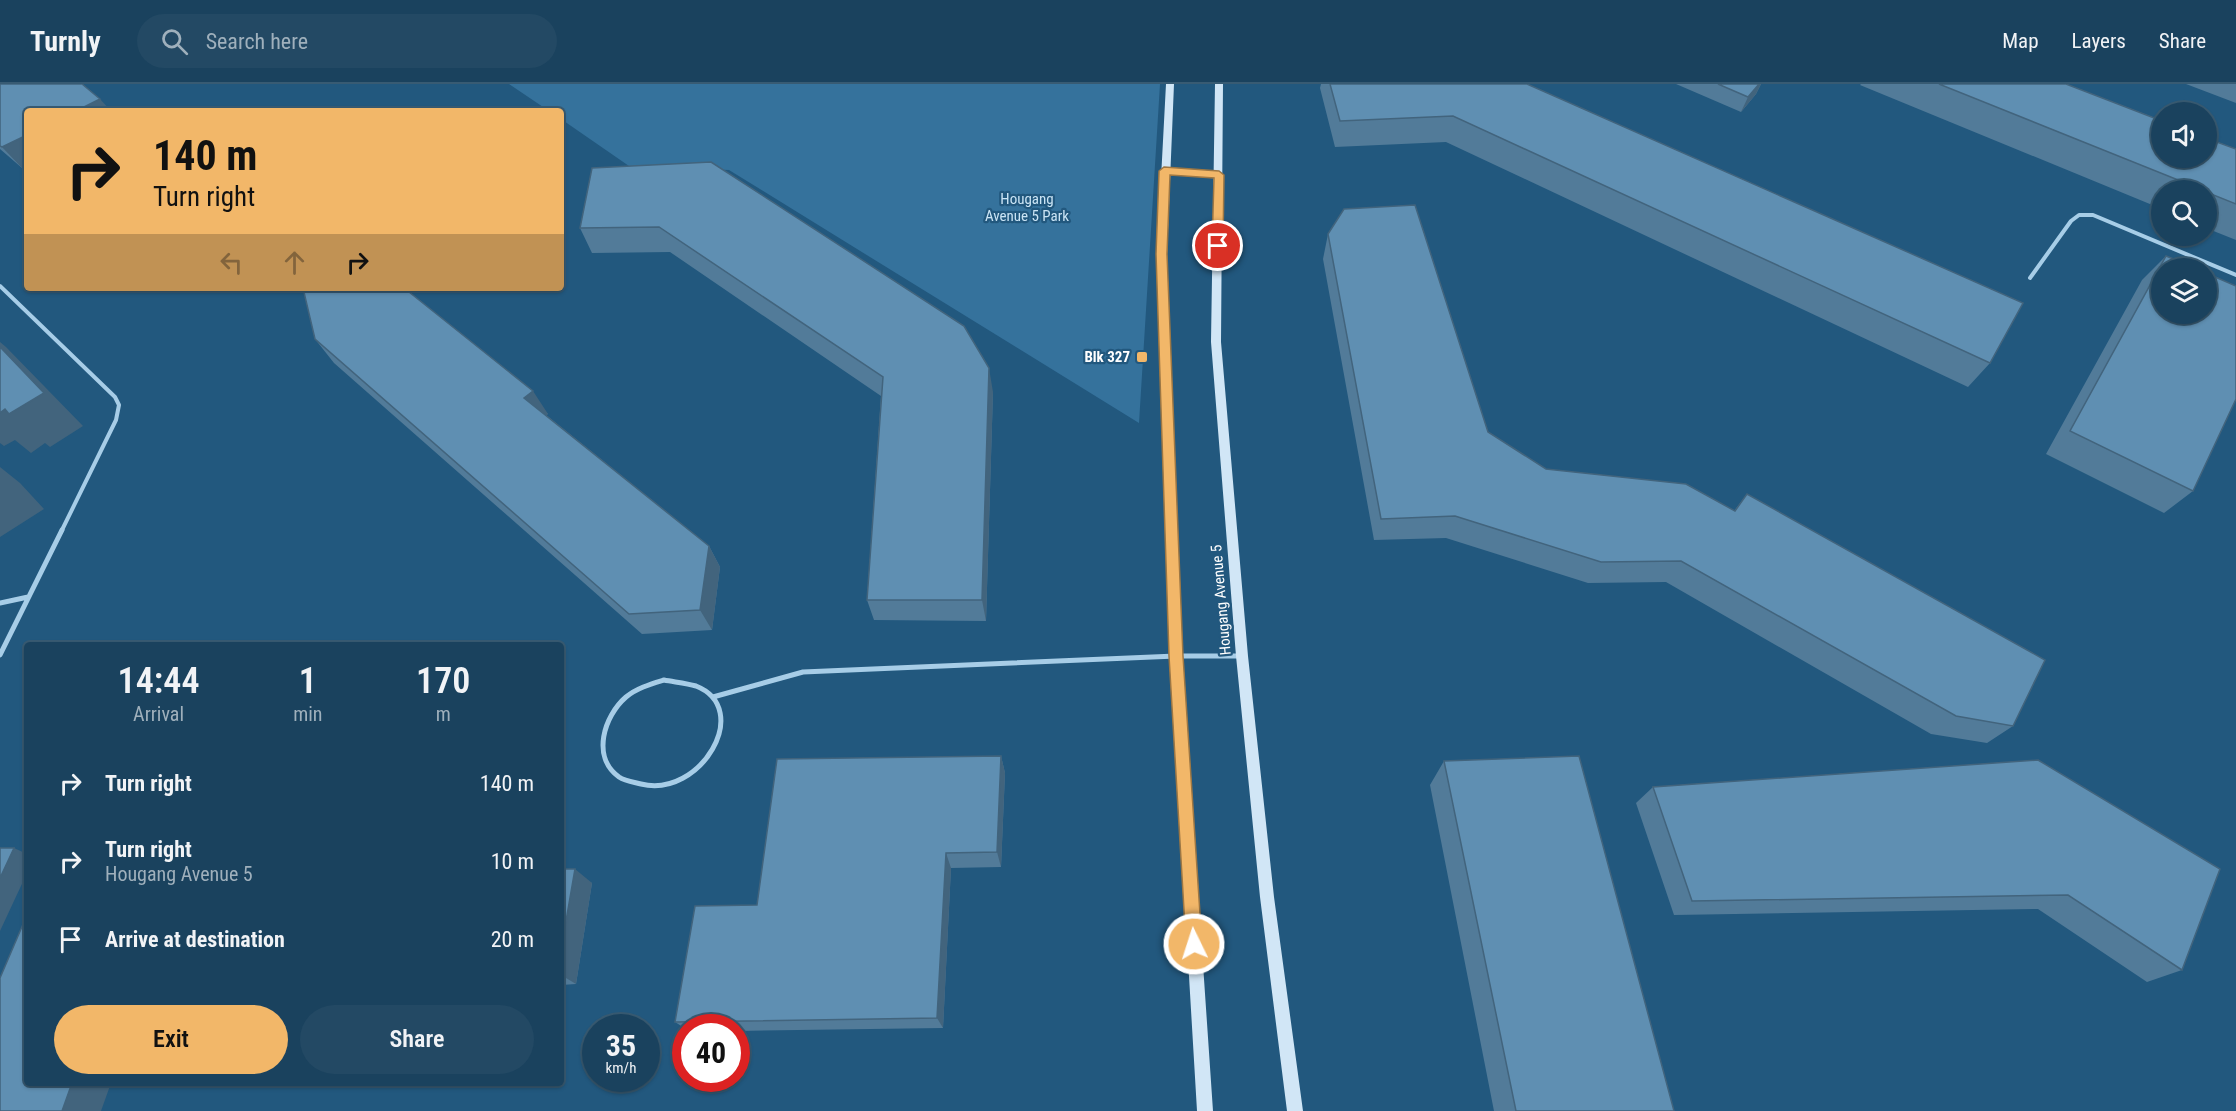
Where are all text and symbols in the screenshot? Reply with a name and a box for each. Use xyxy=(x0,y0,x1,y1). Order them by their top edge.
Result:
search box xyxy=(137,14,557,68)
text: Turnly xyxy=(30,25,101,58)
icon: search xyxy=(158,25,191,58)
text: Search here xyxy=(206,29,308,54)
text: Map xyxy=(2002,29,2039,53)
text: Layers xyxy=(2072,29,2126,53)
text: Share xyxy=(2159,29,2206,53)
map controls xyxy=(2151,102,2217,324)
button: sound xyxy=(2151,102,2217,168)
text: 140 m xyxy=(153,131,258,180)
icon: right xyxy=(54,132,132,210)
button: search xyxy=(2151,180,2217,246)
text: Turn right xyxy=(153,181,255,213)
park label: Hougang Avenue 5 Park xyxy=(985,190,1069,225)
pin xyxy=(1192,220,1243,271)
icon: arrive xyxy=(1201,229,1234,262)
icon: left xyxy=(215,246,248,279)
icon: ahead xyxy=(278,246,311,279)
icon: right xyxy=(341,246,374,279)
button: layers xyxy=(2151,258,2217,324)
place label: Blk 327 xyxy=(1084,348,1130,366)
marker: Blk 327 xyxy=(1135,350,1149,364)
street label: Hougang Avenue 5 xyxy=(1207,544,1235,656)
text: 14:44 xyxy=(118,660,200,702)
text: 1 xyxy=(299,660,317,702)
text: 170 xyxy=(416,660,470,702)
text: Arrival xyxy=(133,702,184,726)
text: min xyxy=(293,702,322,726)
text: m xyxy=(436,702,451,726)
icon: right xyxy=(54,767,87,800)
text: Turn right xyxy=(105,771,192,796)
text: 140 m xyxy=(480,771,534,796)
text: Turn right xyxy=(105,837,192,862)
icon: right xyxy=(54,845,87,878)
text: 10 m xyxy=(491,849,534,874)
text: Hougang Avenue 5 xyxy=(105,862,253,886)
position arrow xyxy=(1162,912,1226,976)
icon: arrive xyxy=(54,923,87,956)
text: Arrive at destination xyxy=(105,927,285,952)
text: 20 m xyxy=(491,927,534,952)
button: Exit xyxy=(54,1005,288,1074)
button: Share xyxy=(300,1005,534,1074)
speed limit sign: 40 xyxy=(672,1014,750,1092)
text: 35 xyxy=(606,1028,636,1063)
text: km/h xyxy=(606,1059,636,1077)

